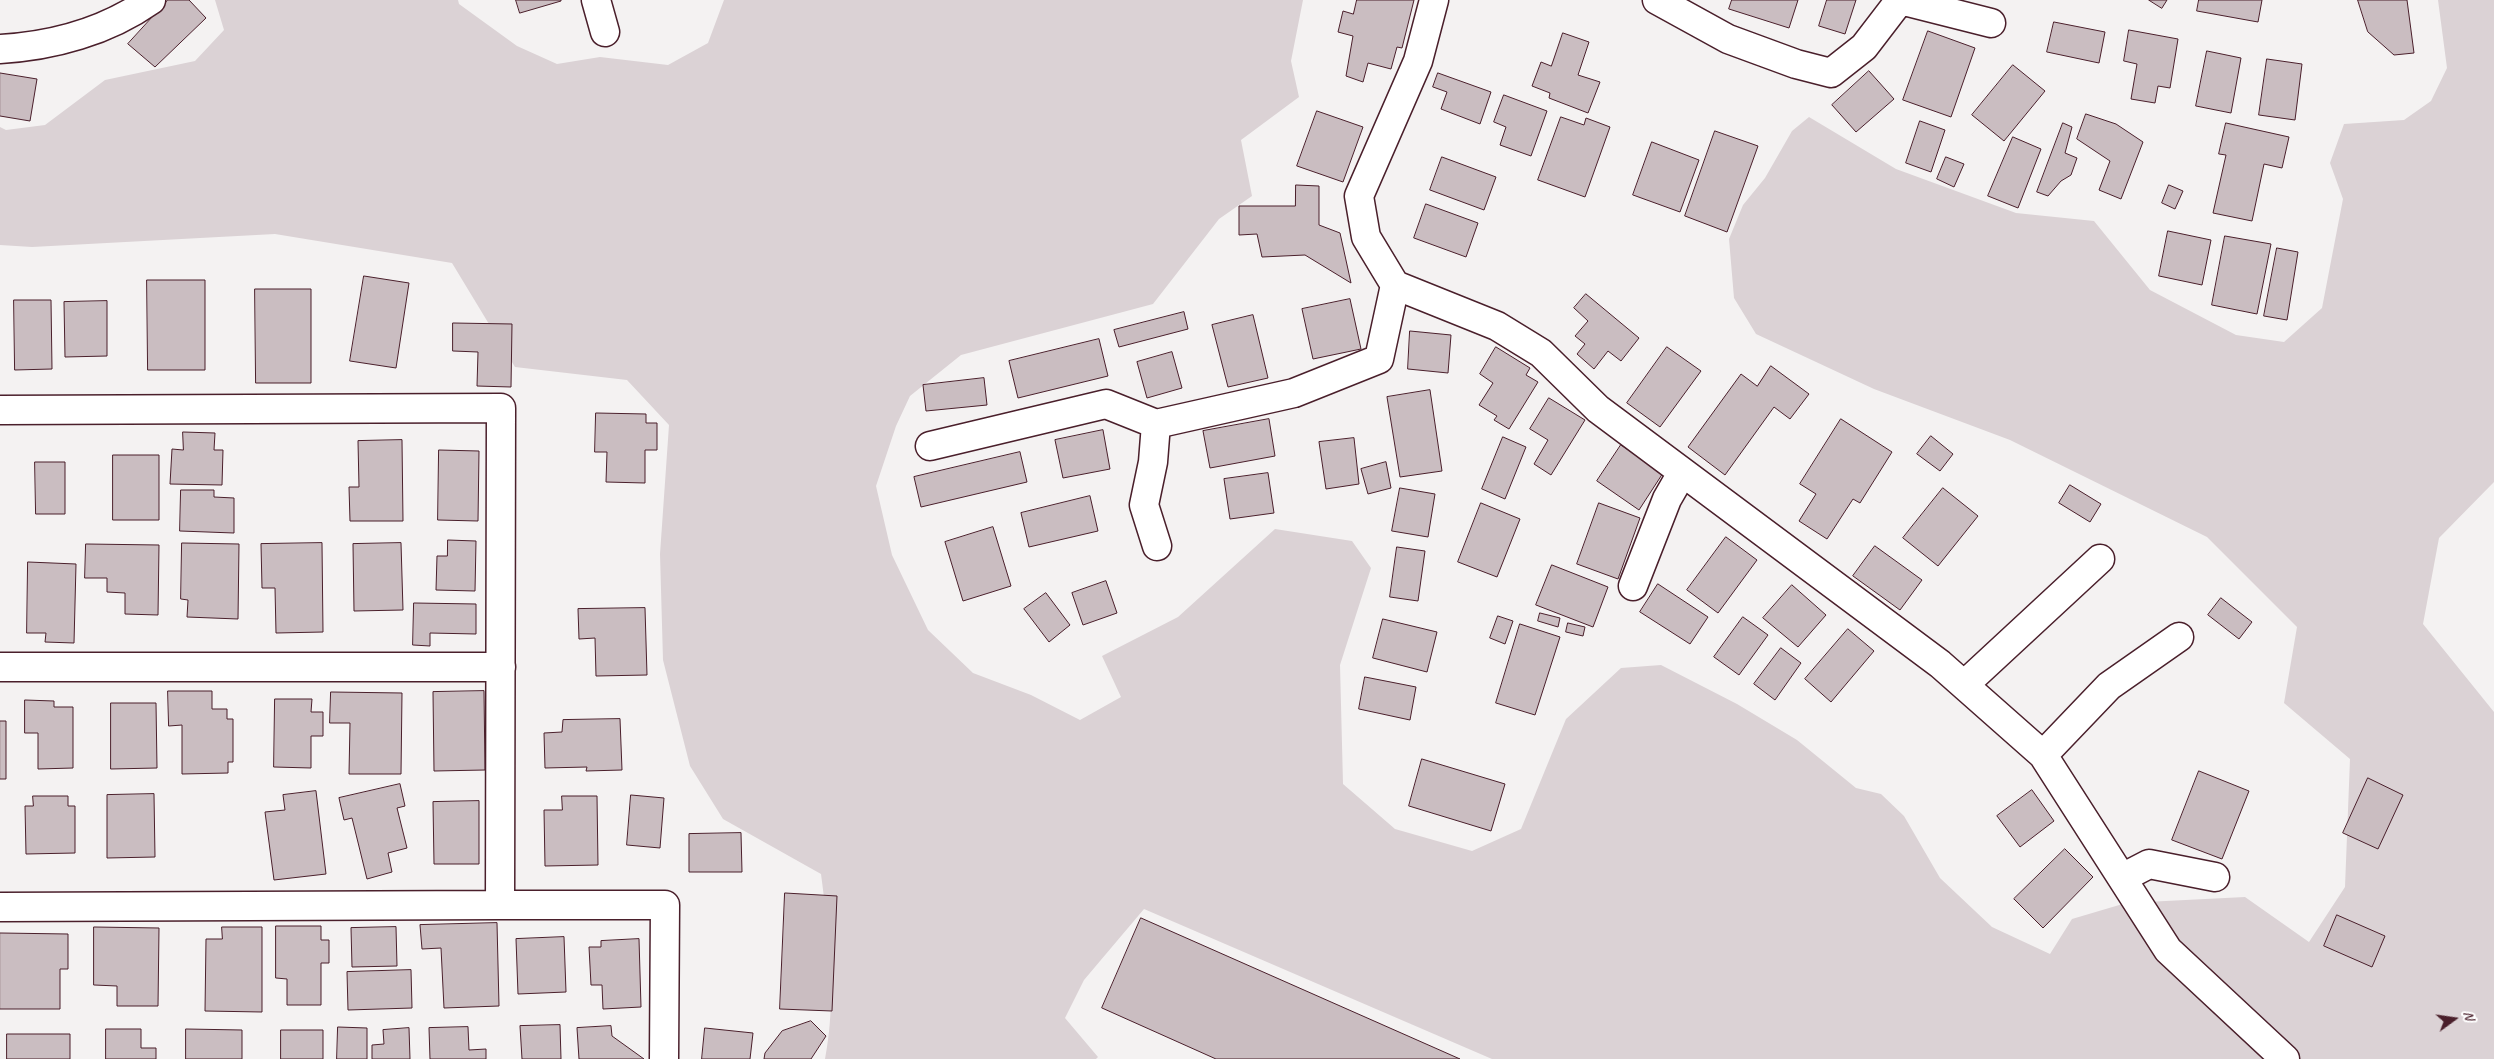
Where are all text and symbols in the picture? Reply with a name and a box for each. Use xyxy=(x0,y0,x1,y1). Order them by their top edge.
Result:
north arrow xyxy=(2429,994,2479,1044)
text: N xyxy=(2460,1009,2478,1022)

